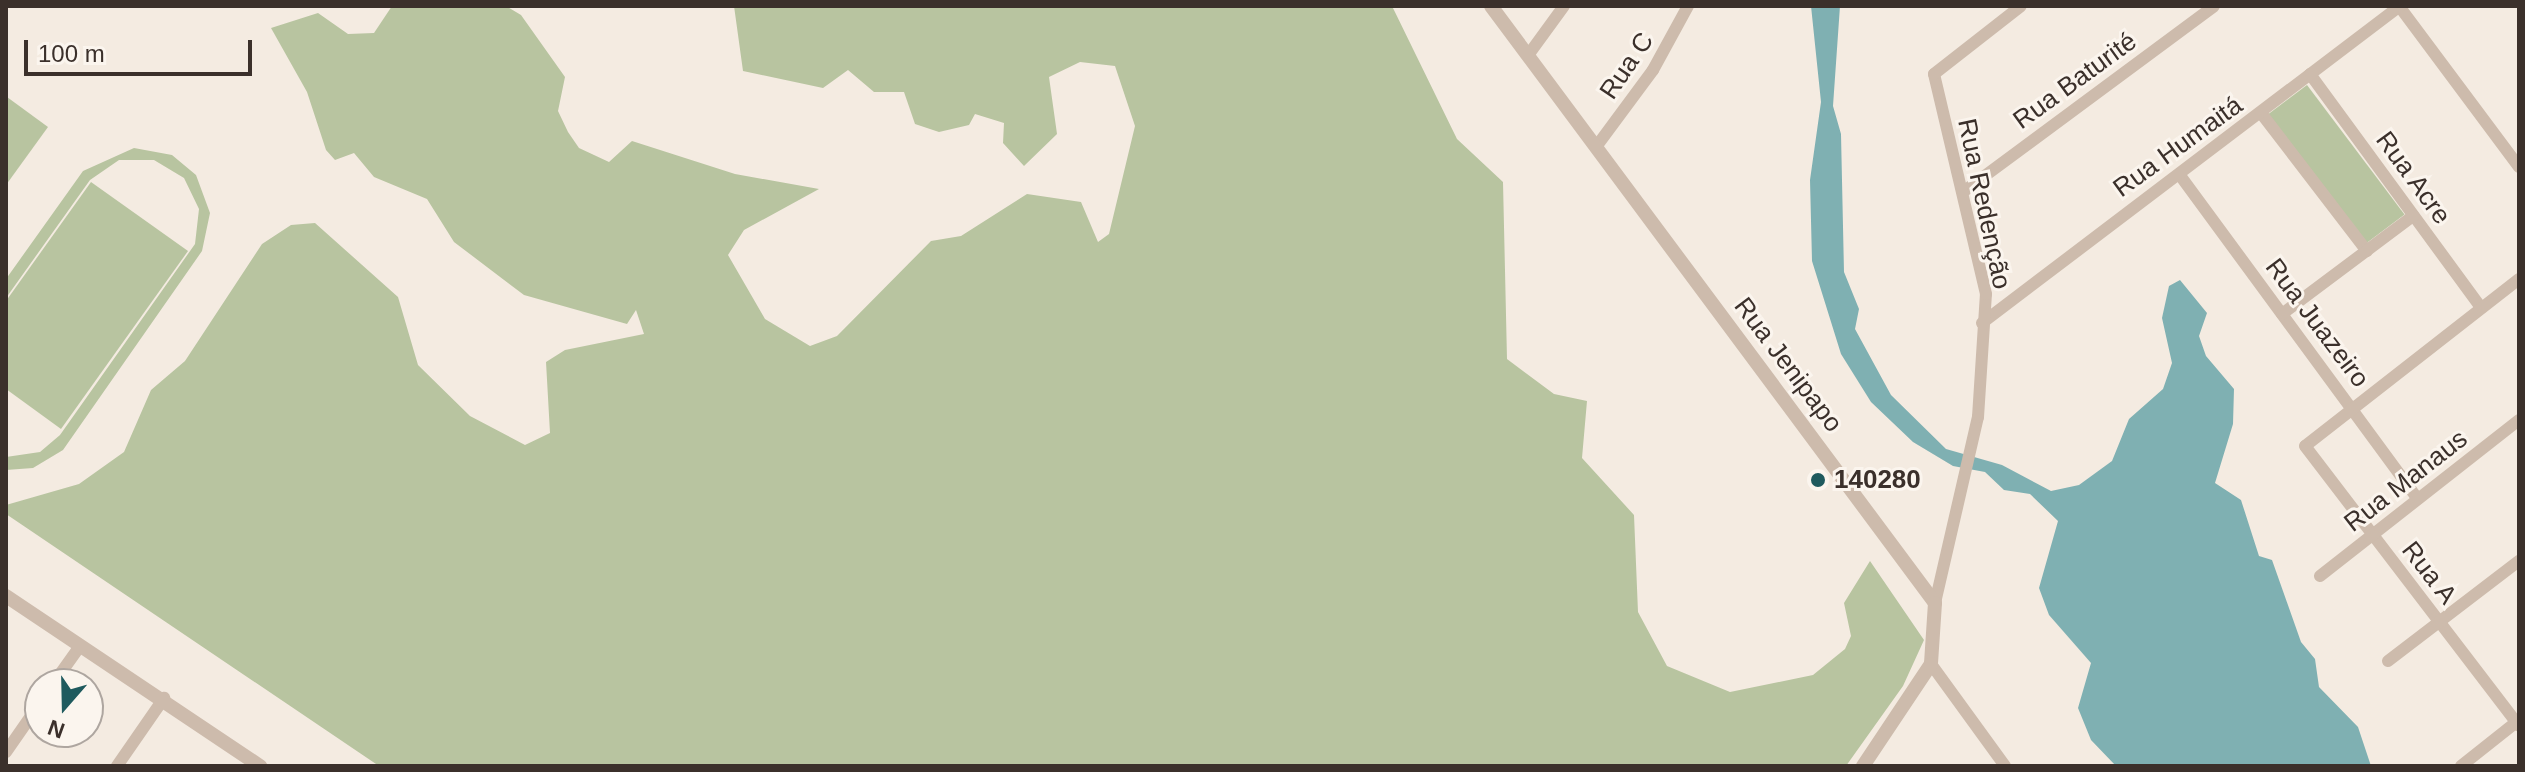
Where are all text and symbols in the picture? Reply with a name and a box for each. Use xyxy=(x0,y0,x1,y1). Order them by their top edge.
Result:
scale bar xyxy=(28,24,256,74)
street label: Rua Baturité xyxy=(2007,26,2143,136)
street label: Rua C xyxy=(1593,27,1661,105)
text: 100 m xyxy=(38,40,105,67)
street label: Rua Humaitá xyxy=(2107,90,2249,204)
street label: Rua Redenção xyxy=(1951,116,2017,292)
street label: Rua Acre xyxy=(2369,125,2457,231)
street label: Rua Juazeiro xyxy=(2258,252,2376,394)
street label: Rua Jenipapo xyxy=(1727,292,1849,438)
street label: Rua Manaus xyxy=(2338,423,2474,539)
place label: 140280 xyxy=(1834,464,1921,496)
marker: 140280 xyxy=(1809,471,1827,489)
street label: Rua A xyxy=(2394,535,2464,611)
north arrow xyxy=(24,668,104,748)
text: N xyxy=(45,715,68,744)

